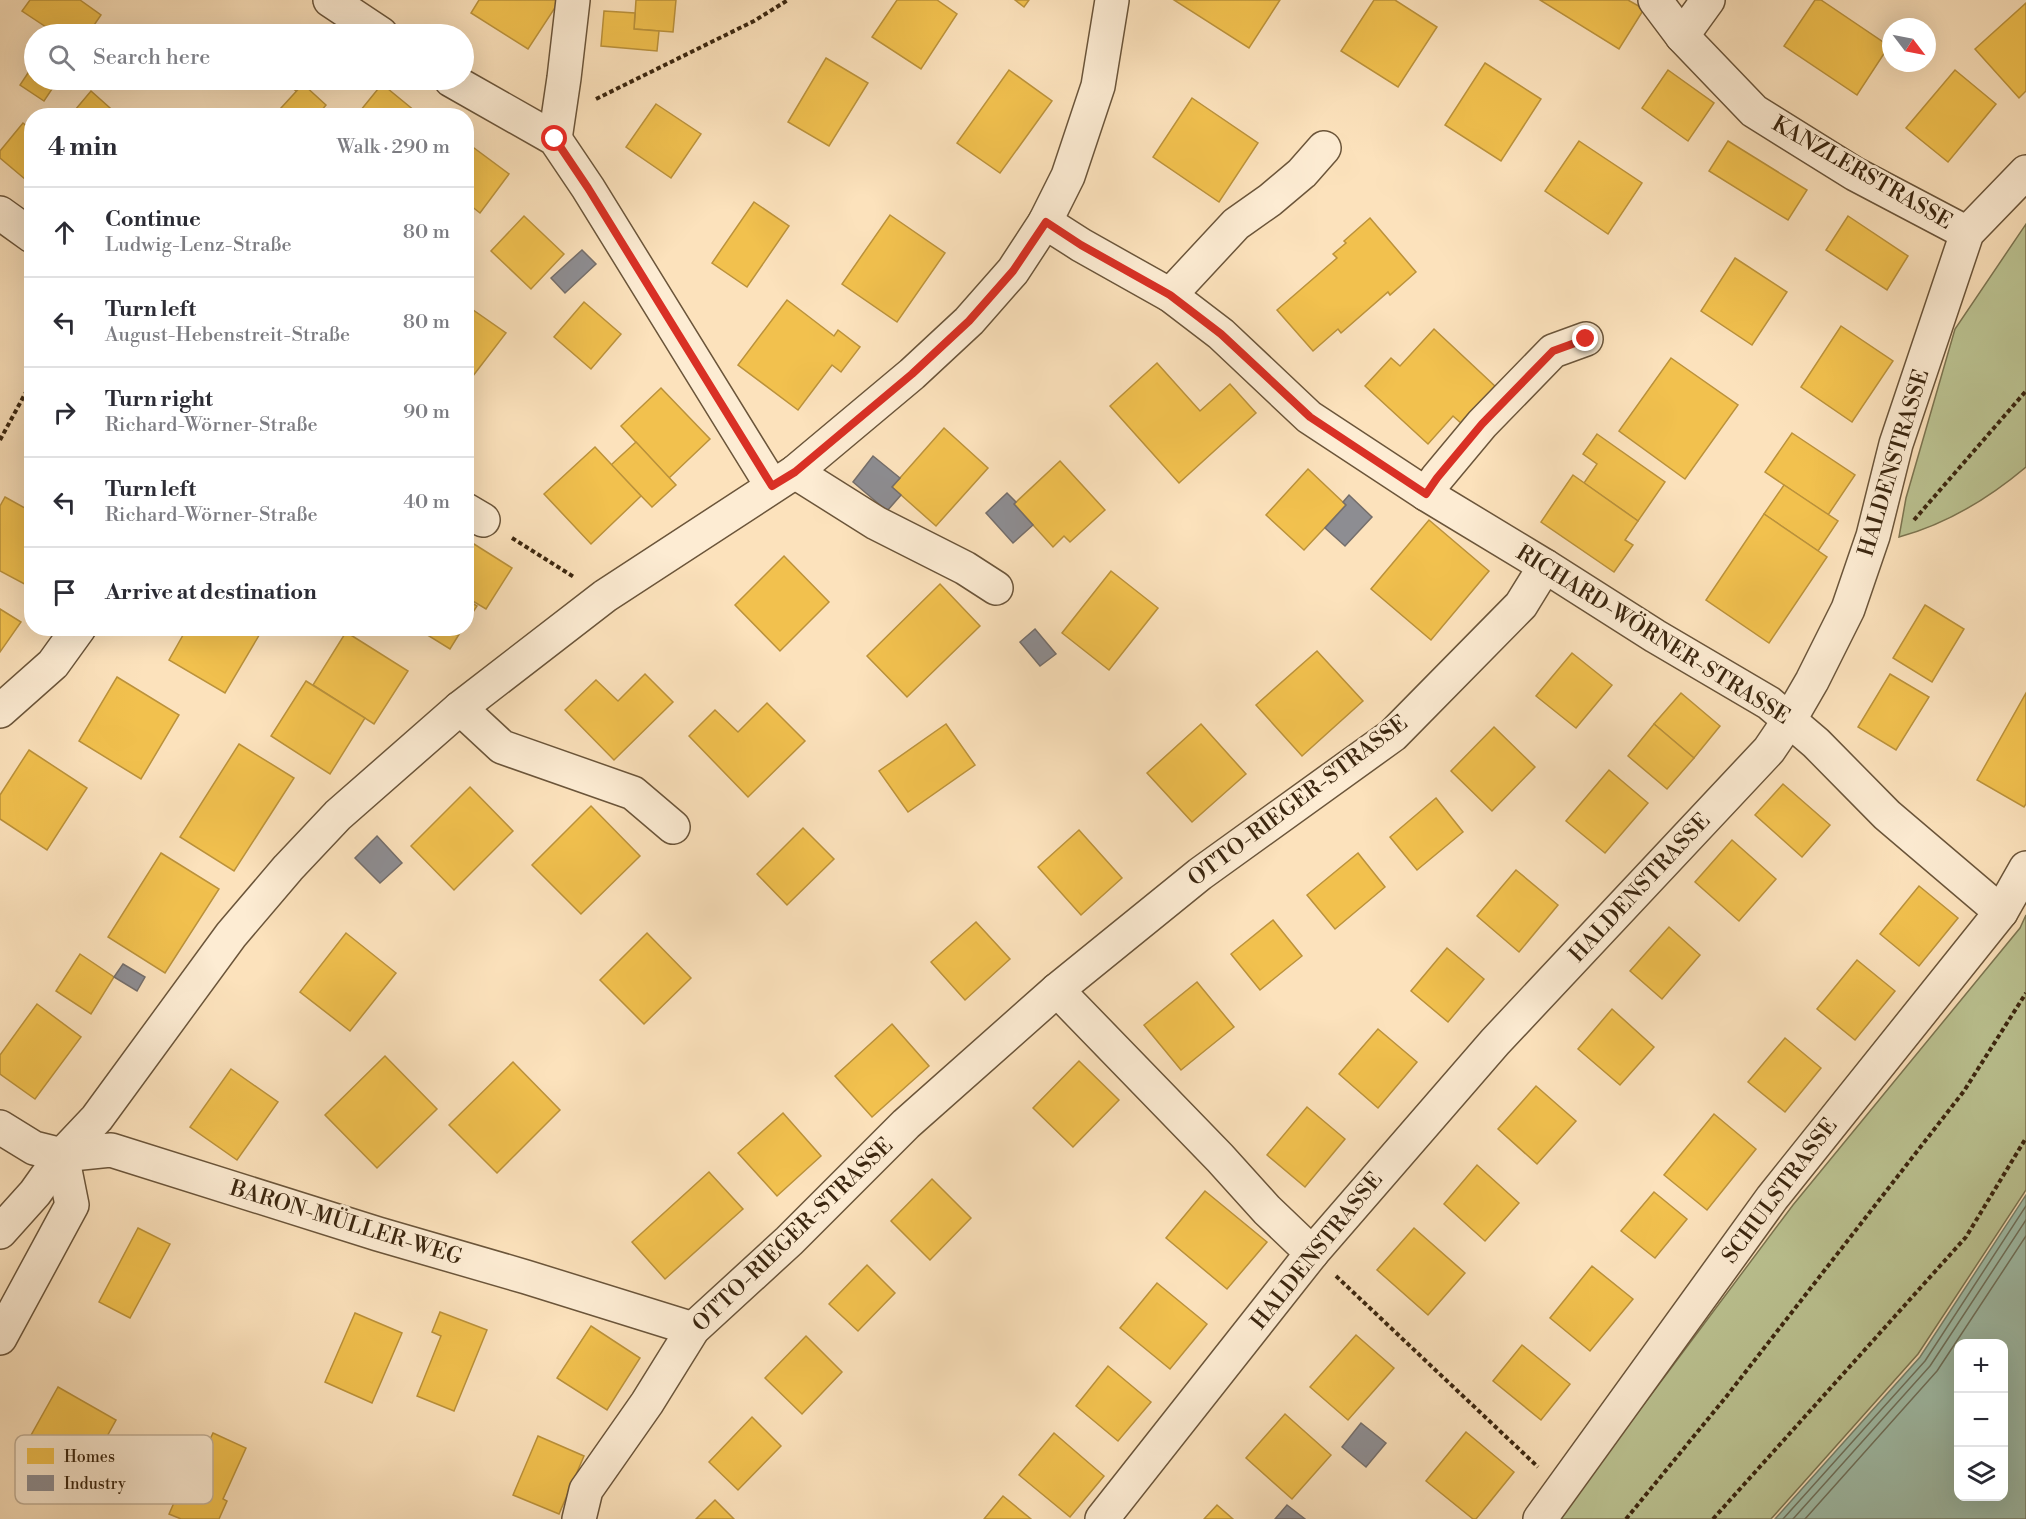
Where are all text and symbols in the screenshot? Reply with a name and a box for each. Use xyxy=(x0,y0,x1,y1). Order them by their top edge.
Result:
north arrow xyxy=(1882,18,1936,72)
search box xyxy=(24,24,474,90)
icon: search xyxy=(45,41,78,74)
text: Search here xyxy=(93,44,210,71)
street label: KANZLERSTRASSE xyxy=(1767,110,1957,236)
route start xyxy=(541,125,567,151)
text: 4 min xyxy=(48,131,118,163)
text: Walk · 290 m xyxy=(337,135,450,160)
text: Continue xyxy=(105,206,201,233)
icon: ahead xyxy=(48,216,81,249)
text: 80 m xyxy=(403,220,450,245)
text: Ludwig-Lenz-Straße xyxy=(105,233,292,258)
text: Turn left xyxy=(105,296,196,323)
icon: left xyxy=(48,306,81,339)
text: 80 m xyxy=(403,310,450,335)
text: August-Hebenstreit-Straße xyxy=(105,323,350,348)
route end xyxy=(1572,325,1598,351)
street label: HALDENSTRASSE xyxy=(1853,366,1935,560)
text: Turn right xyxy=(105,386,213,413)
icon: right xyxy=(48,396,81,429)
text: 90 m xyxy=(403,400,450,425)
text: Richard-Wörner-Straße xyxy=(105,413,318,438)
text: Turn left xyxy=(105,476,196,503)
icon: left xyxy=(48,486,81,519)
text: 40 m xyxy=(403,490,450,515)
text: Richard-Wörner-Straße xyxy=(105,503,318,528)
street label: RICHARD-WÖRNER-STRASSE xyxy=(1511,539,1795,731)
icon: arrive xyxy=(48,576,81,609)
text: Arrive at destination xyxy=(105,579,317,606)
street label: OTTO-RIEGER-STRASSE xyxy=(1183,710,1413,892)
street label: HALDENSTRASSE xyxy=(1564,808,1716,968)
street label: SCHULSTRASSE xyxy=(1717,1113,1843,1269)
street label: OTTO-RIEGER-STRASSE xyxy=(687,1132,899,1338)
street label: HALDENSTRASSE xyxy=(1245,1167,1389,1335)
street label: BARON-MÜLLER-WEG xyxy=(226,1174,466,1271)
map controls xyxy=(1954,1339,2008,1501)
button: + xyxy=(1954,1339,2008,1393)
button: − xyxy=(1954,1393,2008,1447)
legend xyxy=(15,1435,213,1504)
text: Homes xyxy=(64,1447,115,1467)
button: layers xyxy=(1954,1447,2008,1501)
text: Industry xyxy=(64,1474,126,1494)

